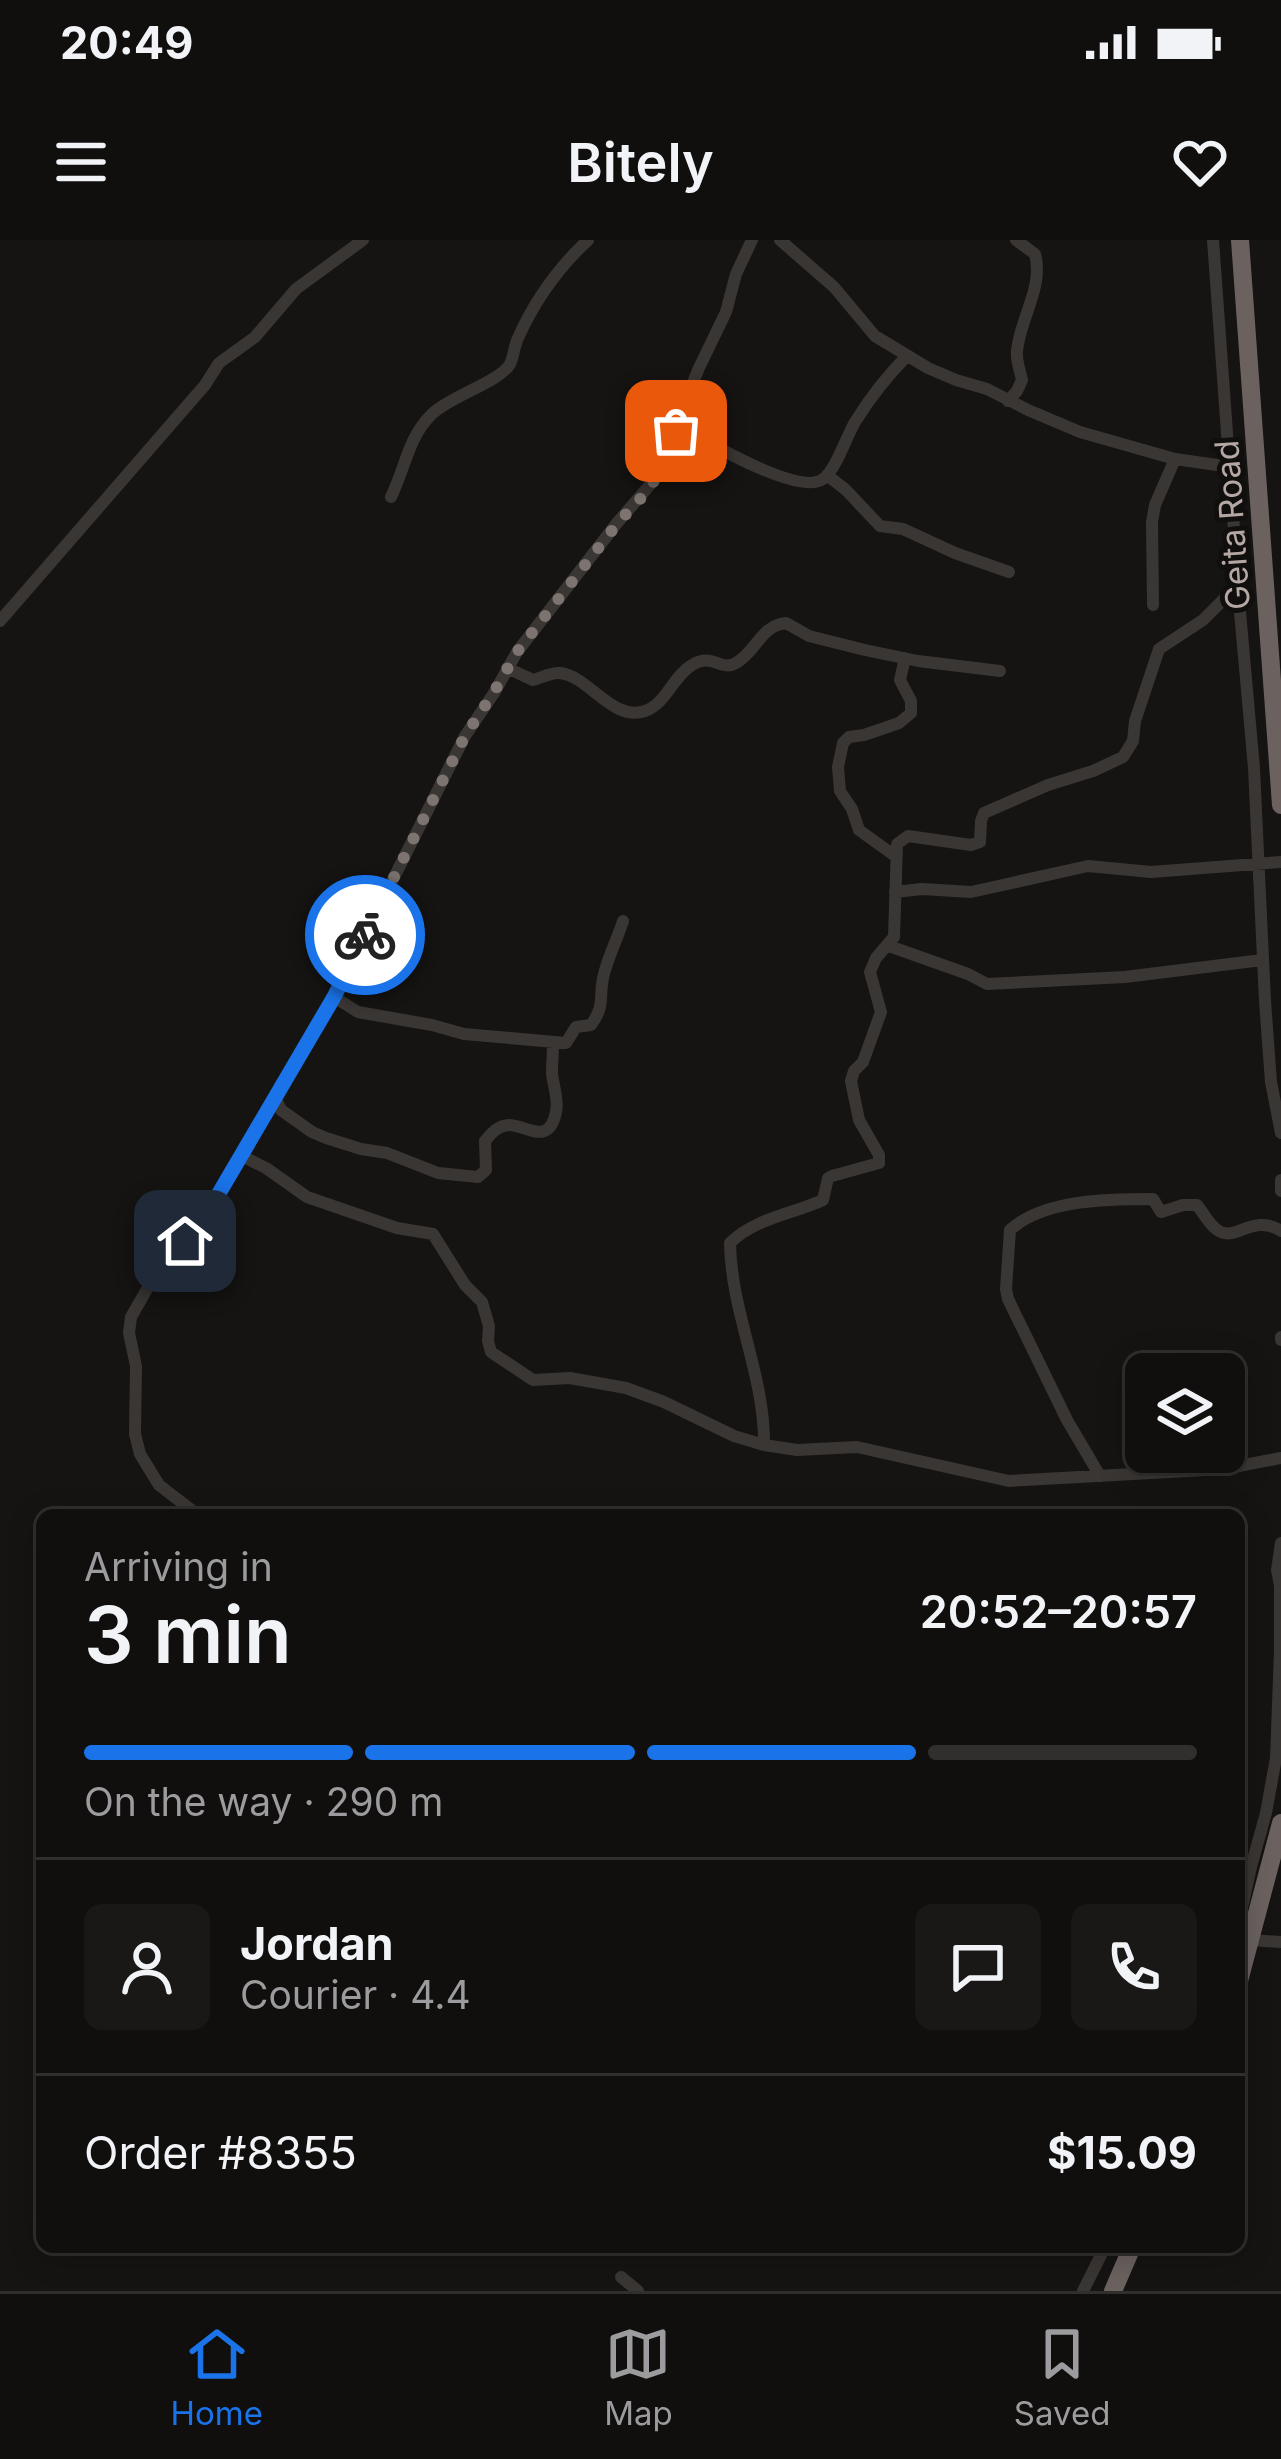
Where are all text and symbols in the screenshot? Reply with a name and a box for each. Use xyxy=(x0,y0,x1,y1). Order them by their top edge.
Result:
text: 20:49 xyxy=(60,15,193,70)
icon: menu xyxy=(48,129,114,195)
icon: heart xyxy=(1167,129,1233,195)
text: Bitely xyxy=(567,130,714,195)
pin xyxy=(625,380,727,482)
icon: bag xyxy=(643,398,709,464)
street label: Geita Road xyxy=(1206,439,1258,611)
courier xyxy=(305,875,425,995)
icon: bike xyxy=(332,902,398,968)
pin xyxy=(134,1190,236,1292)
icon: home xyxy=(152,1208,218,1274)
map controls xyxy=(1125,1353,1245,1473)
button: layers xyxy=(1125,1353,1245,1473)
text: Arriving in xyxy=(84,1543,273,1590)
text: 20:52–20:57 xyxy=(920,1584,1197,1639)
text: 3 min xyxy=(84,1587,292,1682)
text: On the way · 290 m xyxy=(84,1778,443,1825)
button: person xyxy=(84,1904,210,2030)
button: chat xyxy=(915,1904,1041,2030)
button: phone xyxy=(1071,1904,1197,2030)
text: Jordan xyxy=(240,1916,394,1971)
text: Courier · 4.4 xyxy=(240,1971,471,2018)
text: Order #8355 xyxy=(84,2125,357,2180)
text: $15.09 xyxy=(1047,2125,1197,2180)
tab: Home xyxy=(171,2321,263,2433)
tab: Map xyxy=(604,2321,673,2433)
tab: Saved xyxy=(1014,2321,1110,2433)

